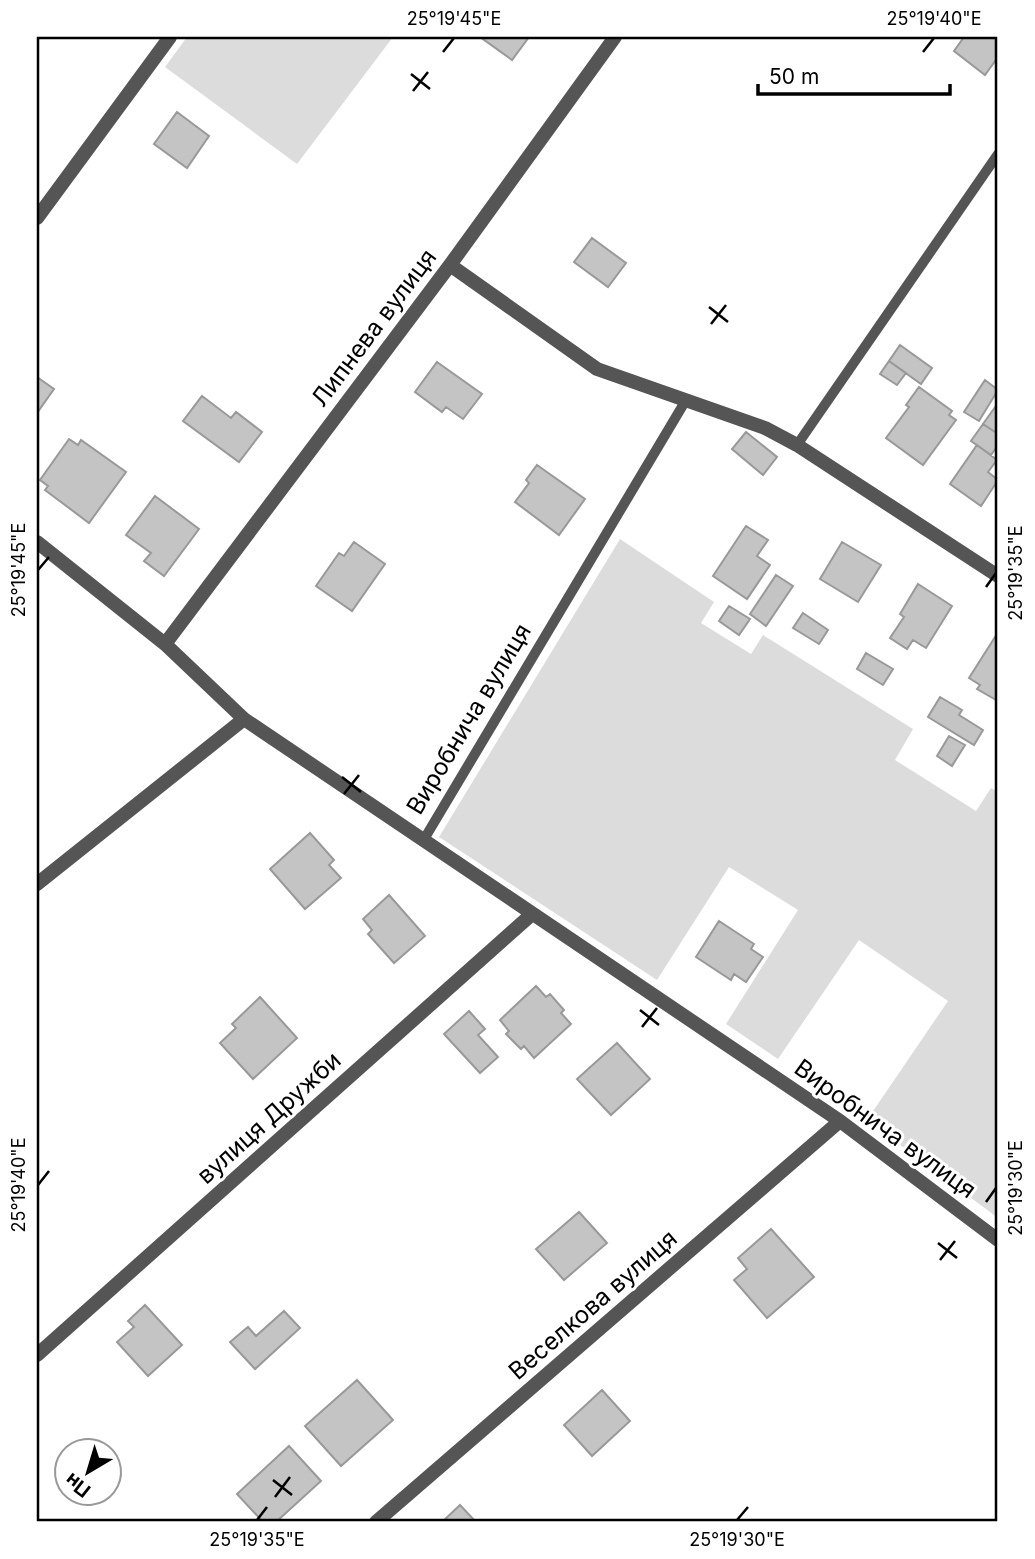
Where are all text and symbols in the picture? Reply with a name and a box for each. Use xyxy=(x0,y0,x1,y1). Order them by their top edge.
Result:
text: 25°19'45"E xyxy=(407,8,501,29)
text: 25°19'40"E xyxy=(886,8,982,29)
scale bar xyxy=(758,52,951,96)
text: 50 m xyxy=(769,64,819,89)
street label: Липнева вулиця xyxy=(305,243,442,412)
text: 25°19'45"E xyxy=(8,523,29,617)
text: 25°19'35"E xyxy=(1005,525,1026,621)
street label: Виробнича вулиця xyxy=(400,618,537,819)
street label: вулиця Дружби xyxy=(191,1045,347,1190)
street label: Виробнича вулиця xyxy=(789,1053,982,1204)
text: 25°19'40"E xyxy=(8,1137,29,1233)
text: 25°19'30"E xyxy=(1005,1140,1026,1236)
street label: Веселкова вулиця xyxy=(503,1224,683,1386)
north arrow xyxy=(52,1436,122,1506)
text: Пн xyxy=(61,1468,95,1502)
text: 25°19'35"E xyxy=(209,1529,305,1550)
text: 25°19'30"E xyxy=(689,1529,785,1550)

